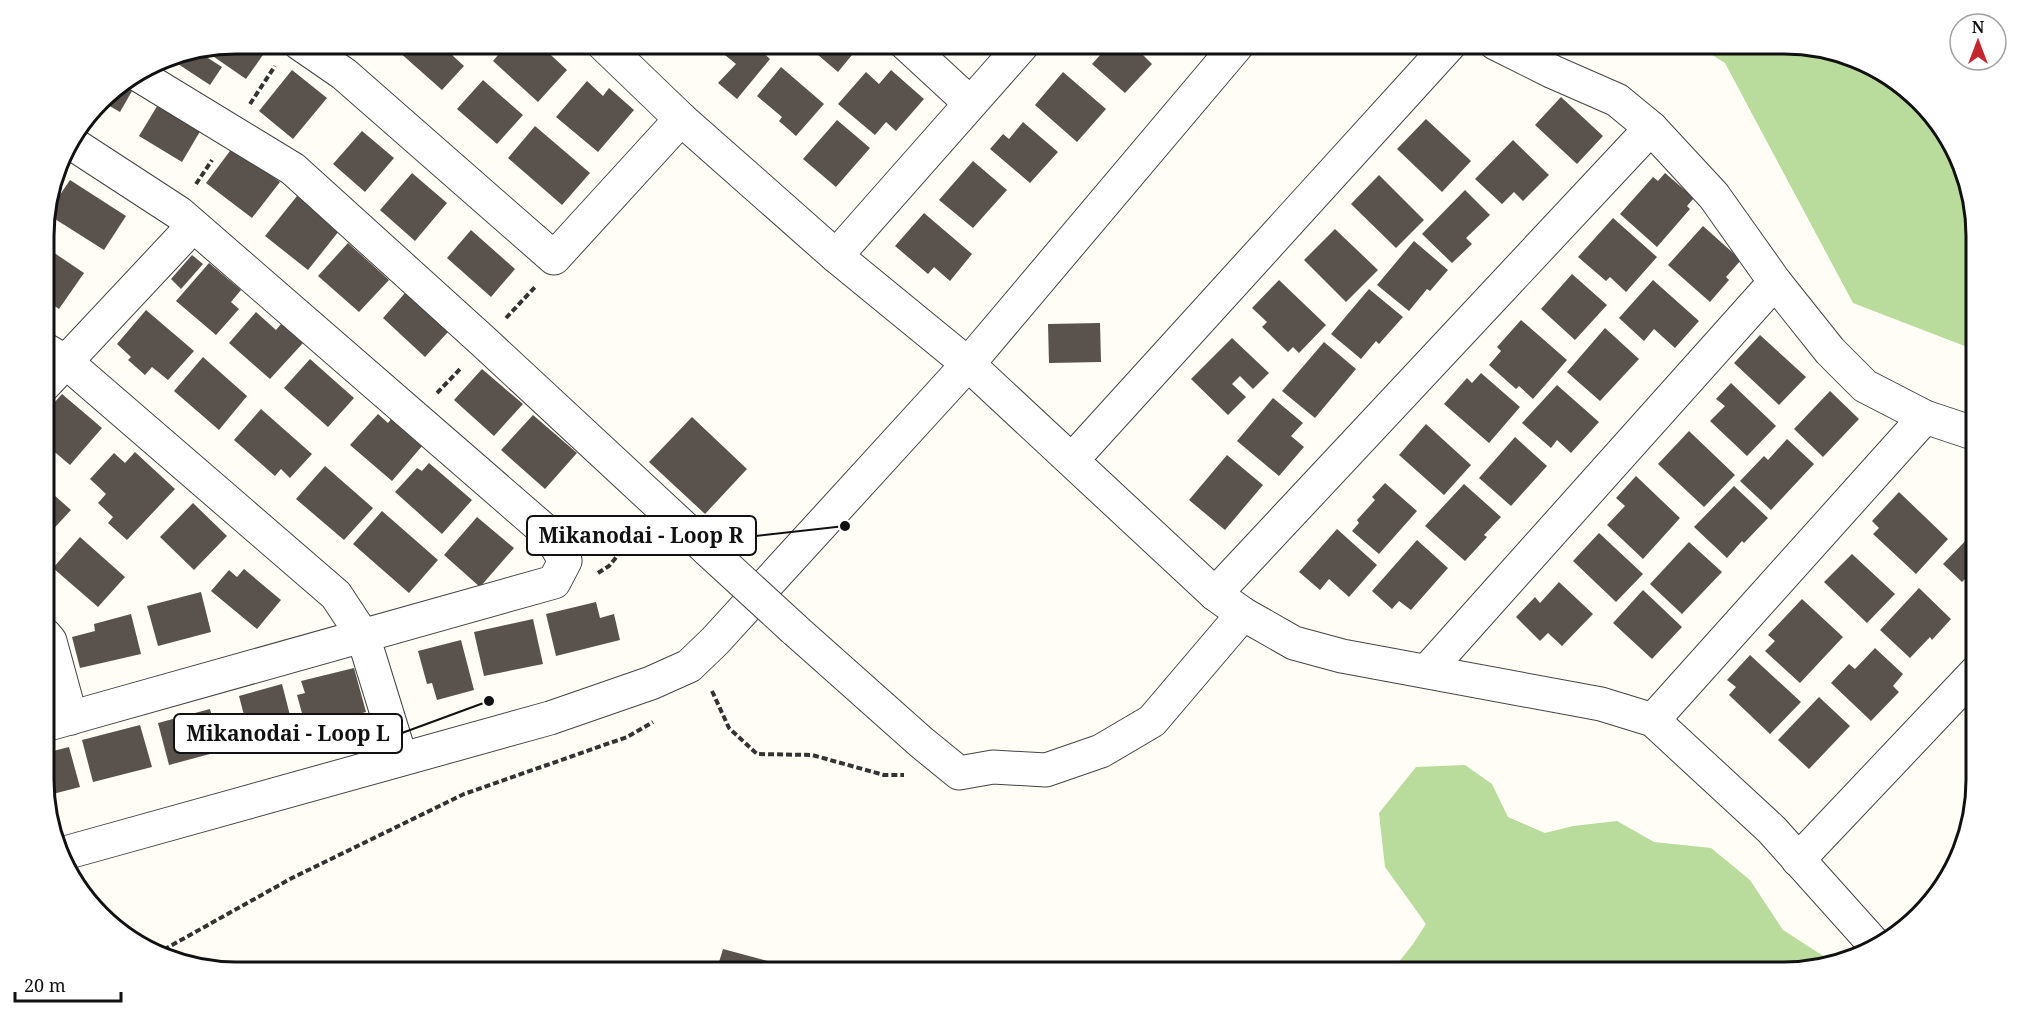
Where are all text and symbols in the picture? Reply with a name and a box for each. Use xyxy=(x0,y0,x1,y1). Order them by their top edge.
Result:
north arrow xyxy=(1948,12,2008,72)
text: N xyxy=(1972,16,1985,38)
callout: Mikanodai - Loop R xyxy=(527,516,756,555)
text: Mikanodai - Loop R xyxy=(539,521,744,549)
callout: Mikanodai - Loop L xyxy=(174,714,402,753)
text: Mikanodai - Loop L xyxy=(186,719,390,747)
scale bar xyxy=(15,965,122,1003)
text: 20 m xyxy=(24,973,66,997)

